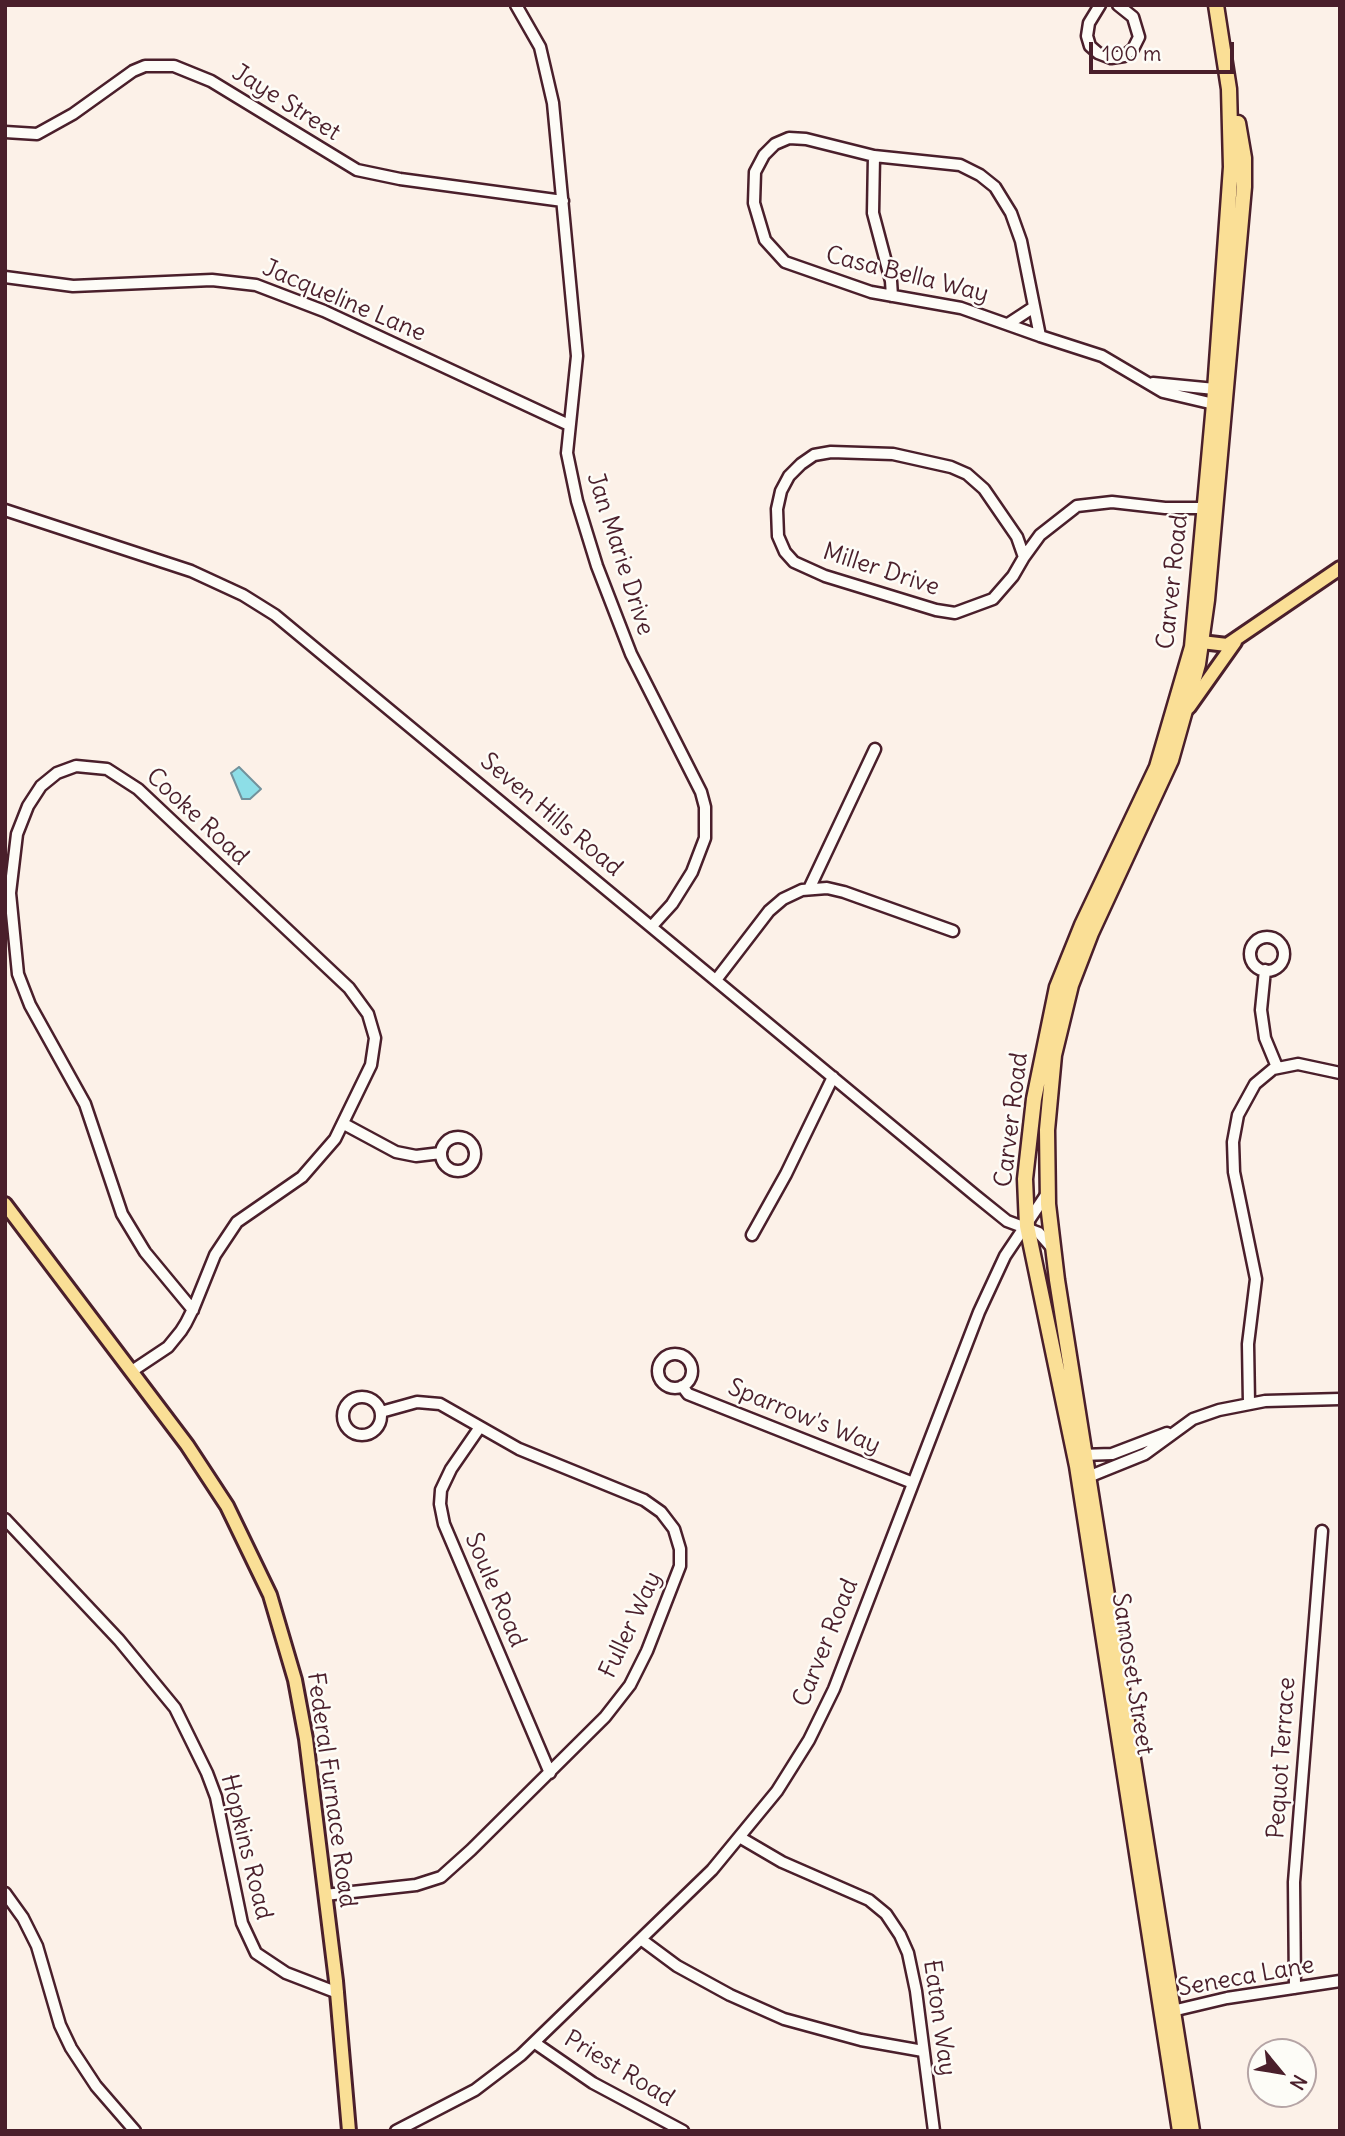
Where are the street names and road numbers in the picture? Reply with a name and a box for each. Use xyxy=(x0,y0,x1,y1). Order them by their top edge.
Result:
street label: Jaye Street xyxy=(227,58,345,148)
street label: Casa Bella Way xyxy=(823,241,991,309)
street label: Jacqueline Lane xyxy=(258,254,430,348)
street label: Jan Marie Drive xyxy=(580,469,660,639)
street label: Carver Road xyxy=(1152,513,1194,651)
street label: Miller Drive xyxy=(819,538,943,602)
street label: Seven Hills Road xyxy=(474,747,628,883)
street label: Cooke Road xyxy=(140,762,254,872)
street label: Carver Road xyxy=(989,1051,1035,1189)
street label: Sparrow's Way xyxy=(724,1373,884,1461)
street label: Soule Road xyxy=(458,1529,532,1651)
street label: Fuller Way xyxy=(594,1567,668,1683)
street label: Carver Road xyxy=(787,1575,865,1711)
street label: Samoset Street xyxy=(1105,1591,1159,1757)
street label: Federal Furnace Road xyxy=(300,1671,362,1909)
street label: Pequot Terrace xyxy=(1262,1676,1302,1840)
street label: Hopkins Road xyxy=(214,1771,278,1923)
street label: Seneca Lane xyxy=(1176,1951,1316,2003)
street label: Eaton Way xyxy=(917,1958,961,2078)
street label: Priest Road xyxy=(559,2025,679,2113)

